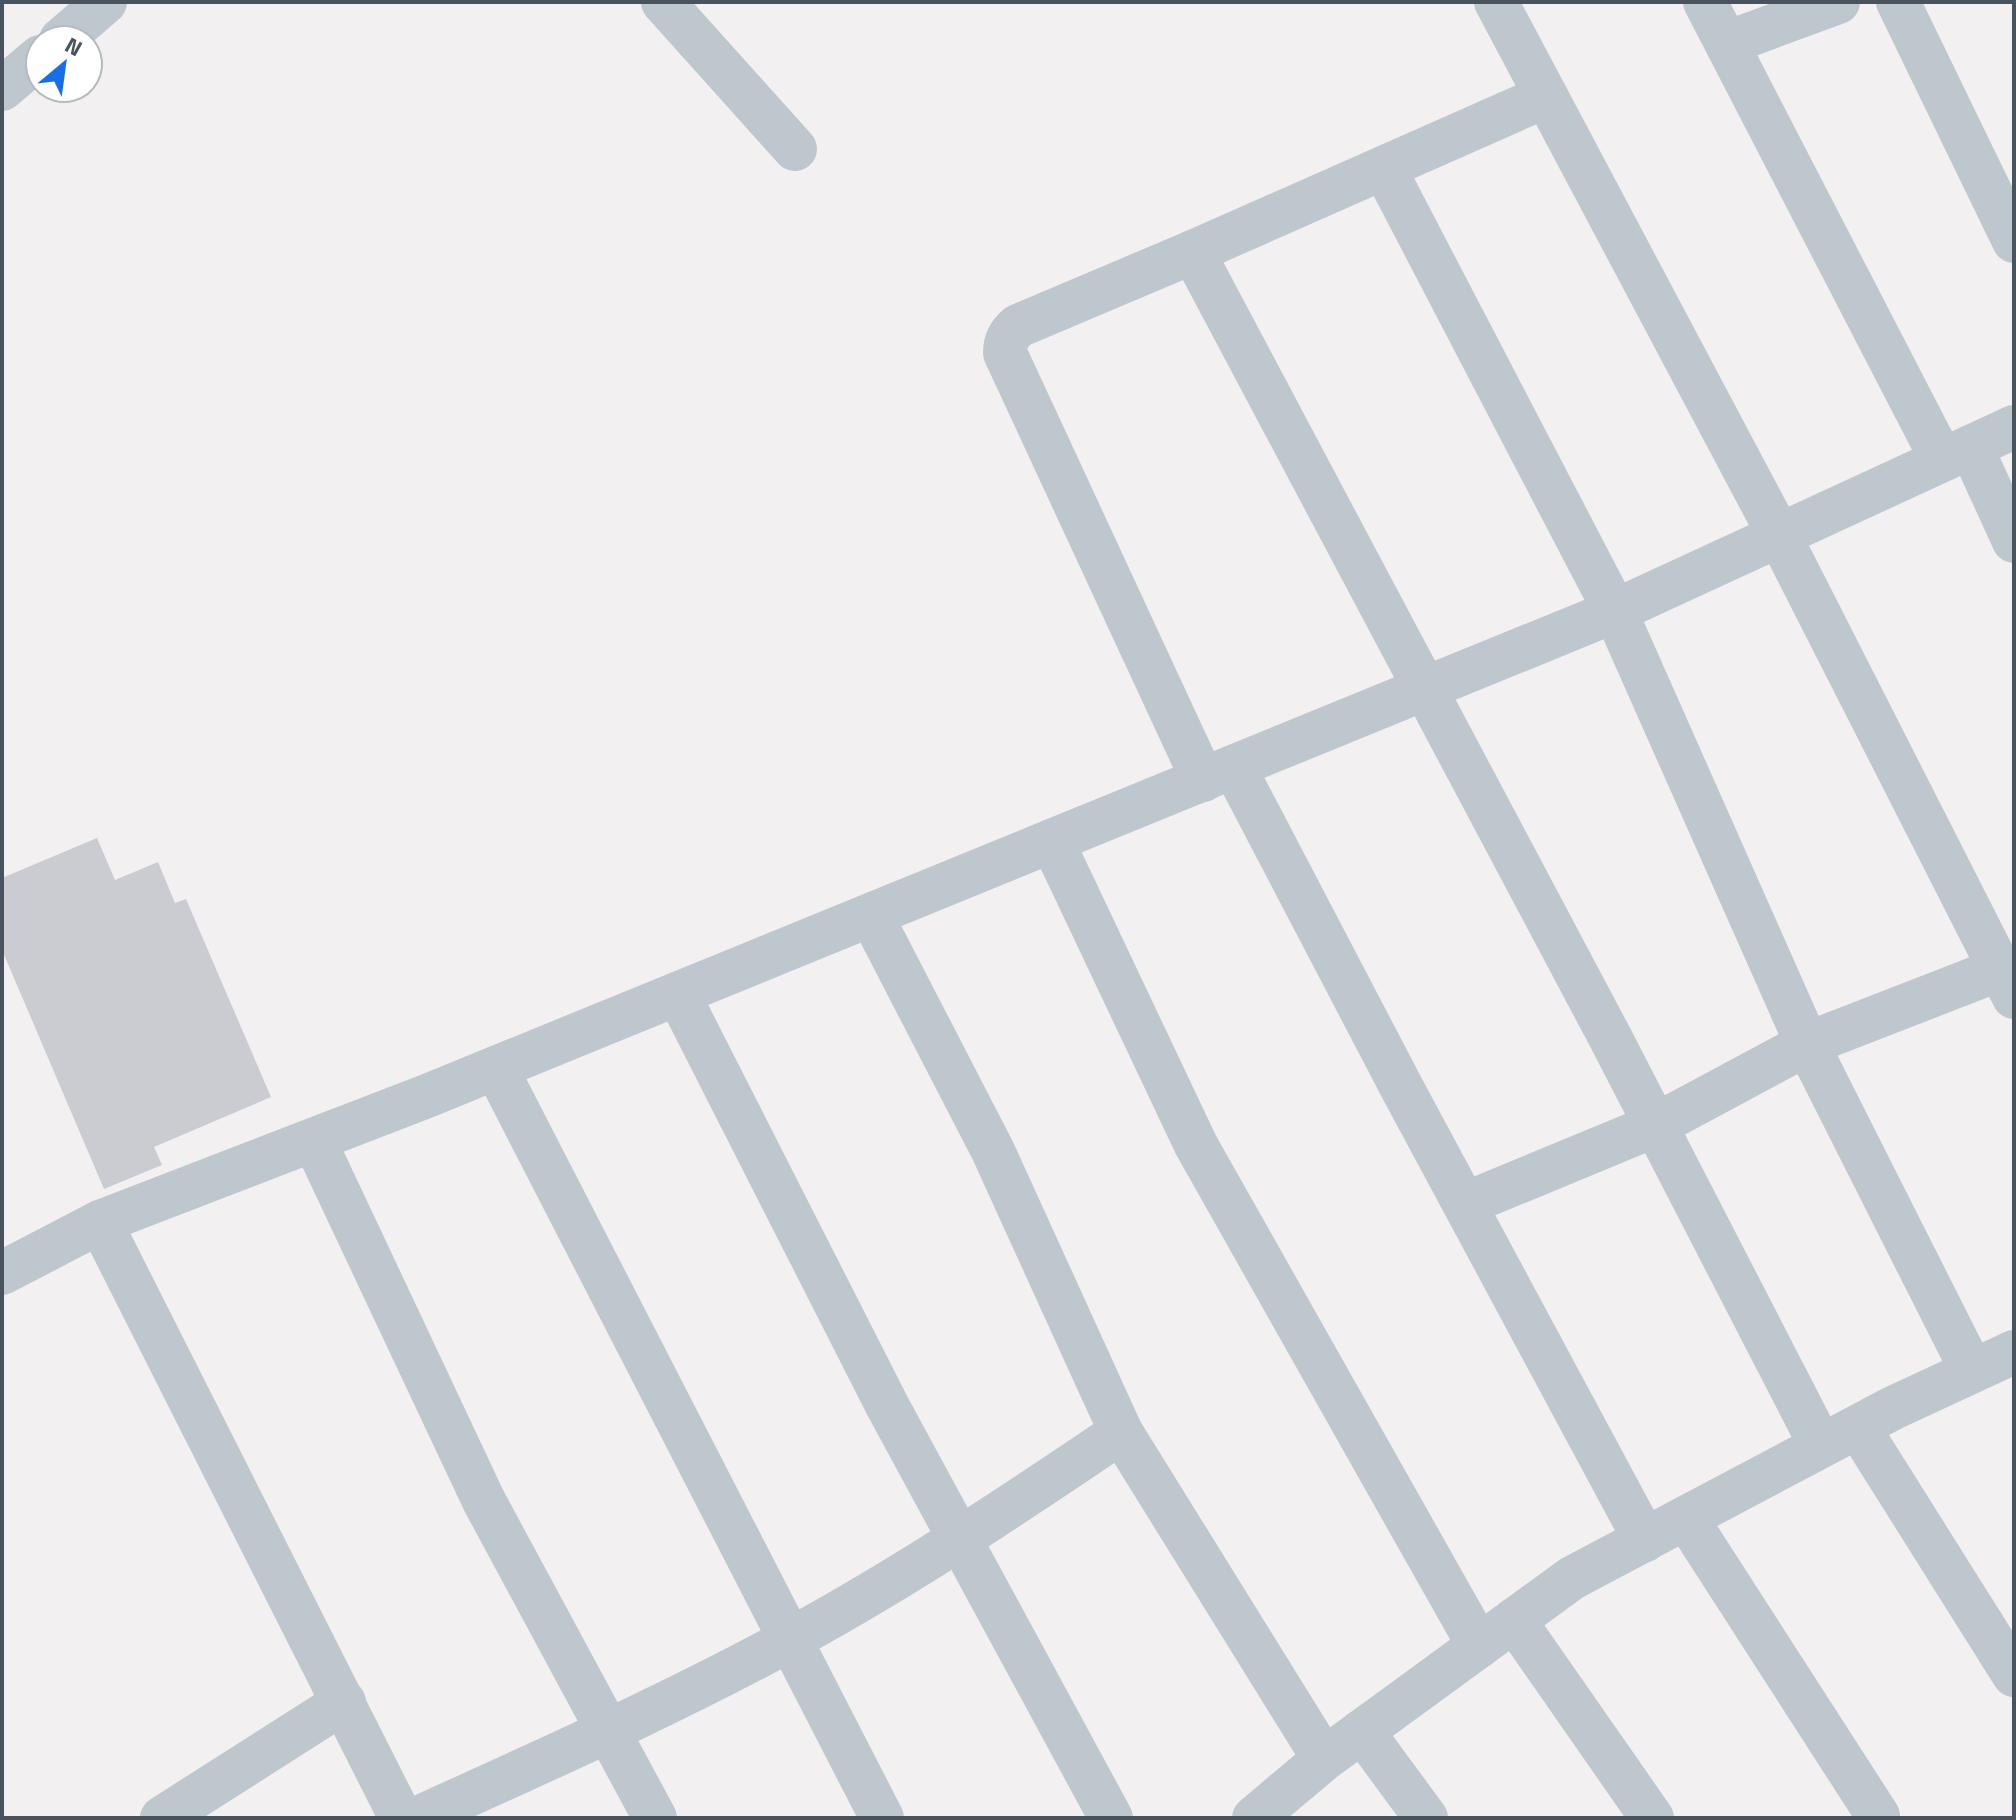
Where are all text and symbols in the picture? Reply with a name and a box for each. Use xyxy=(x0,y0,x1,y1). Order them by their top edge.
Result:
north arrow xyxy=(24,24,104,104)
text: N xyxy=(59,28,89,65)

